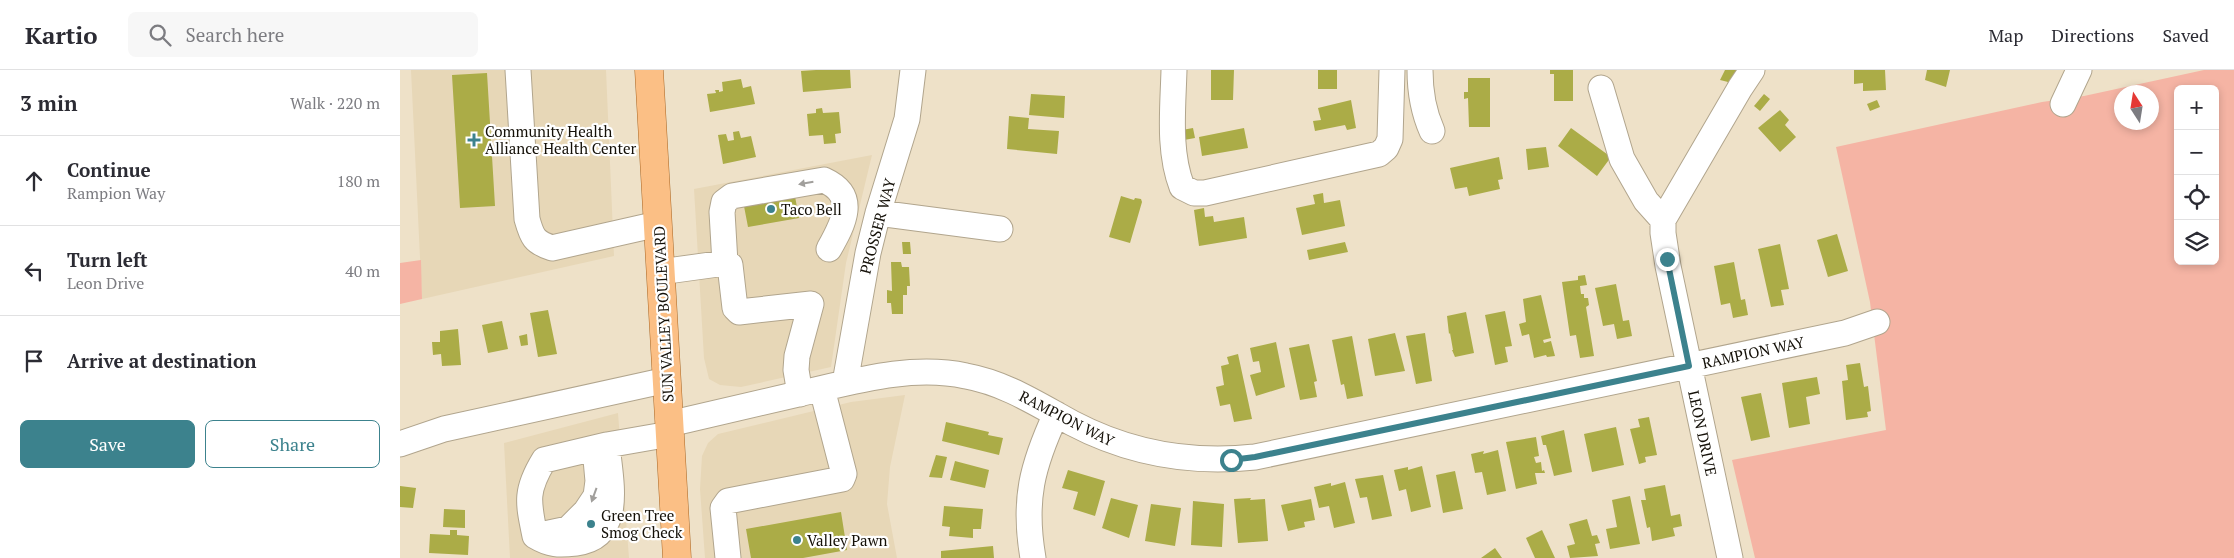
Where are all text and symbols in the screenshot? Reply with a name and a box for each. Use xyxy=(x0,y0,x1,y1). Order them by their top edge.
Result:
search box xyxy=(128,12,478,57)
text: Kartio xyxy=(25,19,98,51)
icon: search xyxy=(146,21,174,49)
text: Search here xyxy=(186,22,284,47)
text: Map xyxy=(1988,23,2023,47)
text: Directions xyxy=(2051,23,2134,47)
text: Saved xyxy=(2162,23,2209,47)
north arrow xyxy=(2114,85,2159,130)
map controls xyxy=(2174,85,2219,265)
button: + xyxy=(2174,85,2219,130)
text: 3 min xyxy=(20,89,77,117)
text: Walk · 220 m xyxy=(290,92,380,114)
place label: Community Health Alliance Health Center xyxy=(485,121,637,158)
button: − xyxy=(2174,130,2219,175)
marker: Community Health Alliance Health Center xyxy=(467,133,481,147)
text: Continue xyxy=(67,157,151,182)
icon: ahead xyxy=(20,167,48,195)
text: 180 m xyxy=(337,170,380,192)
button: locate xyxy=(2174,175,2219,220)
street label: PROSSER WAY xyxy=(855,176,899,276)
one-way arrow xyxy=(798,180,814,188)
text: Rampion Way xyxy=(67,182,165,204)
place label: Taco Bell xyxy=(781,199,842,219)
marker: Taco Bell xyxy=(765,203,777,215)
button: layers xyxy=(2174,220,2219,265)
street label: SUN VALLEY BOULEVARD xyxy=(648,225,678,403)
text: Turn left xyxy=(67,247,148,272)
route end xyxy=(1656,248,1679,271)
icon: left xyxy=(20,257,48,285)
text: 40 m xyxy=(345,260,380,282)
text: Leon Drive xyxy=(67,272,144,294)
street label: RAMPION WAY xyxy=(1700,331,1806,373)
icon: arrive xyxy=(20,347,48,375)
text: Arrive at destination xyxy=(67,348,256,373)
street label: RAMPION WAY xyxy=(1016,385,1118,451)
street label: LEON DRIVE xyxy=(1684,388,1722,478)
button: Save xyxy=(20,420,195,468)
button: Share xyxy=(205,420,380,468)
route start xyxy=(1220,449,1243,472)
one-way arrow xyxy=(590,488,598,503)
place label: Green Tree Smog Check xyxy=(601,505,683,542)
marker: Green Tree Smog Check xyxy=(585,518,597,530)
place label: Valley Pawn xyxy=(807,530,888,550)
marker: Valley Pawn xyxy=(791,534,803,546)

